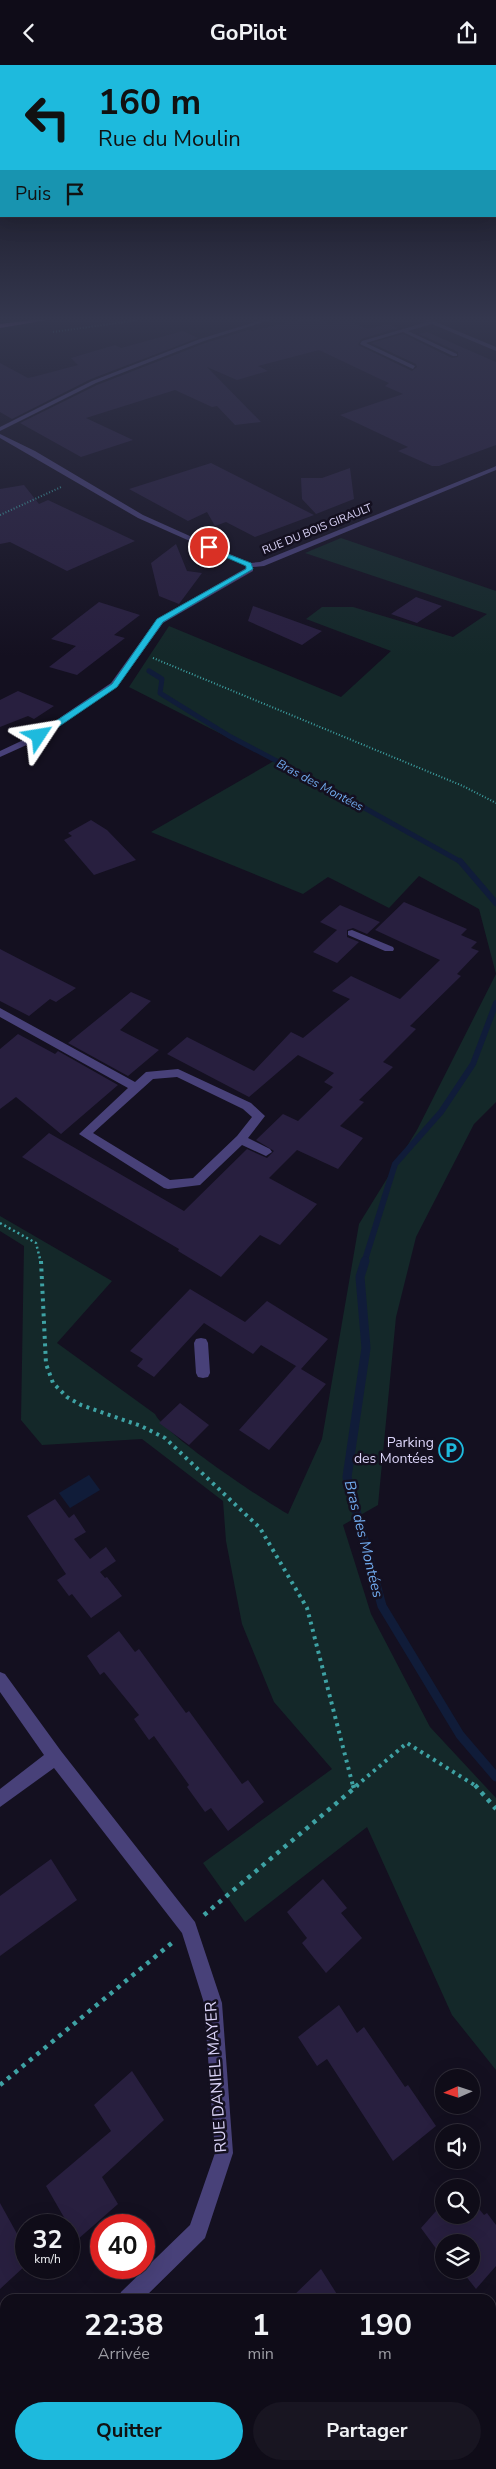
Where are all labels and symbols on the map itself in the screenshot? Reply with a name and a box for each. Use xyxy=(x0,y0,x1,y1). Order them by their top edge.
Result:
street label: RUE DU BOIS GIRAULT xyxy=(260,500,374,558)
pin xyxy=(188,526,230,568)
position arrow xyxy=(12,709,64,761)
water label: Bras des Montées xyxy=(274,755,366,815)
place label: Parking des Montées xyxy=(354,1433,434,1468)
parking icon: Parking des Montées xyxy=(438,1437,464,1463)
water label: Bras des Montées xyxy=(340,1478,388,1600)
street label: RUE DANIEL MAYER xyxy=(200,2000,232,2153)
north arrow xyxy=(435,2069,480,2114)
speed limit sign: 40 xyxy=(90,2214,155,2279)

